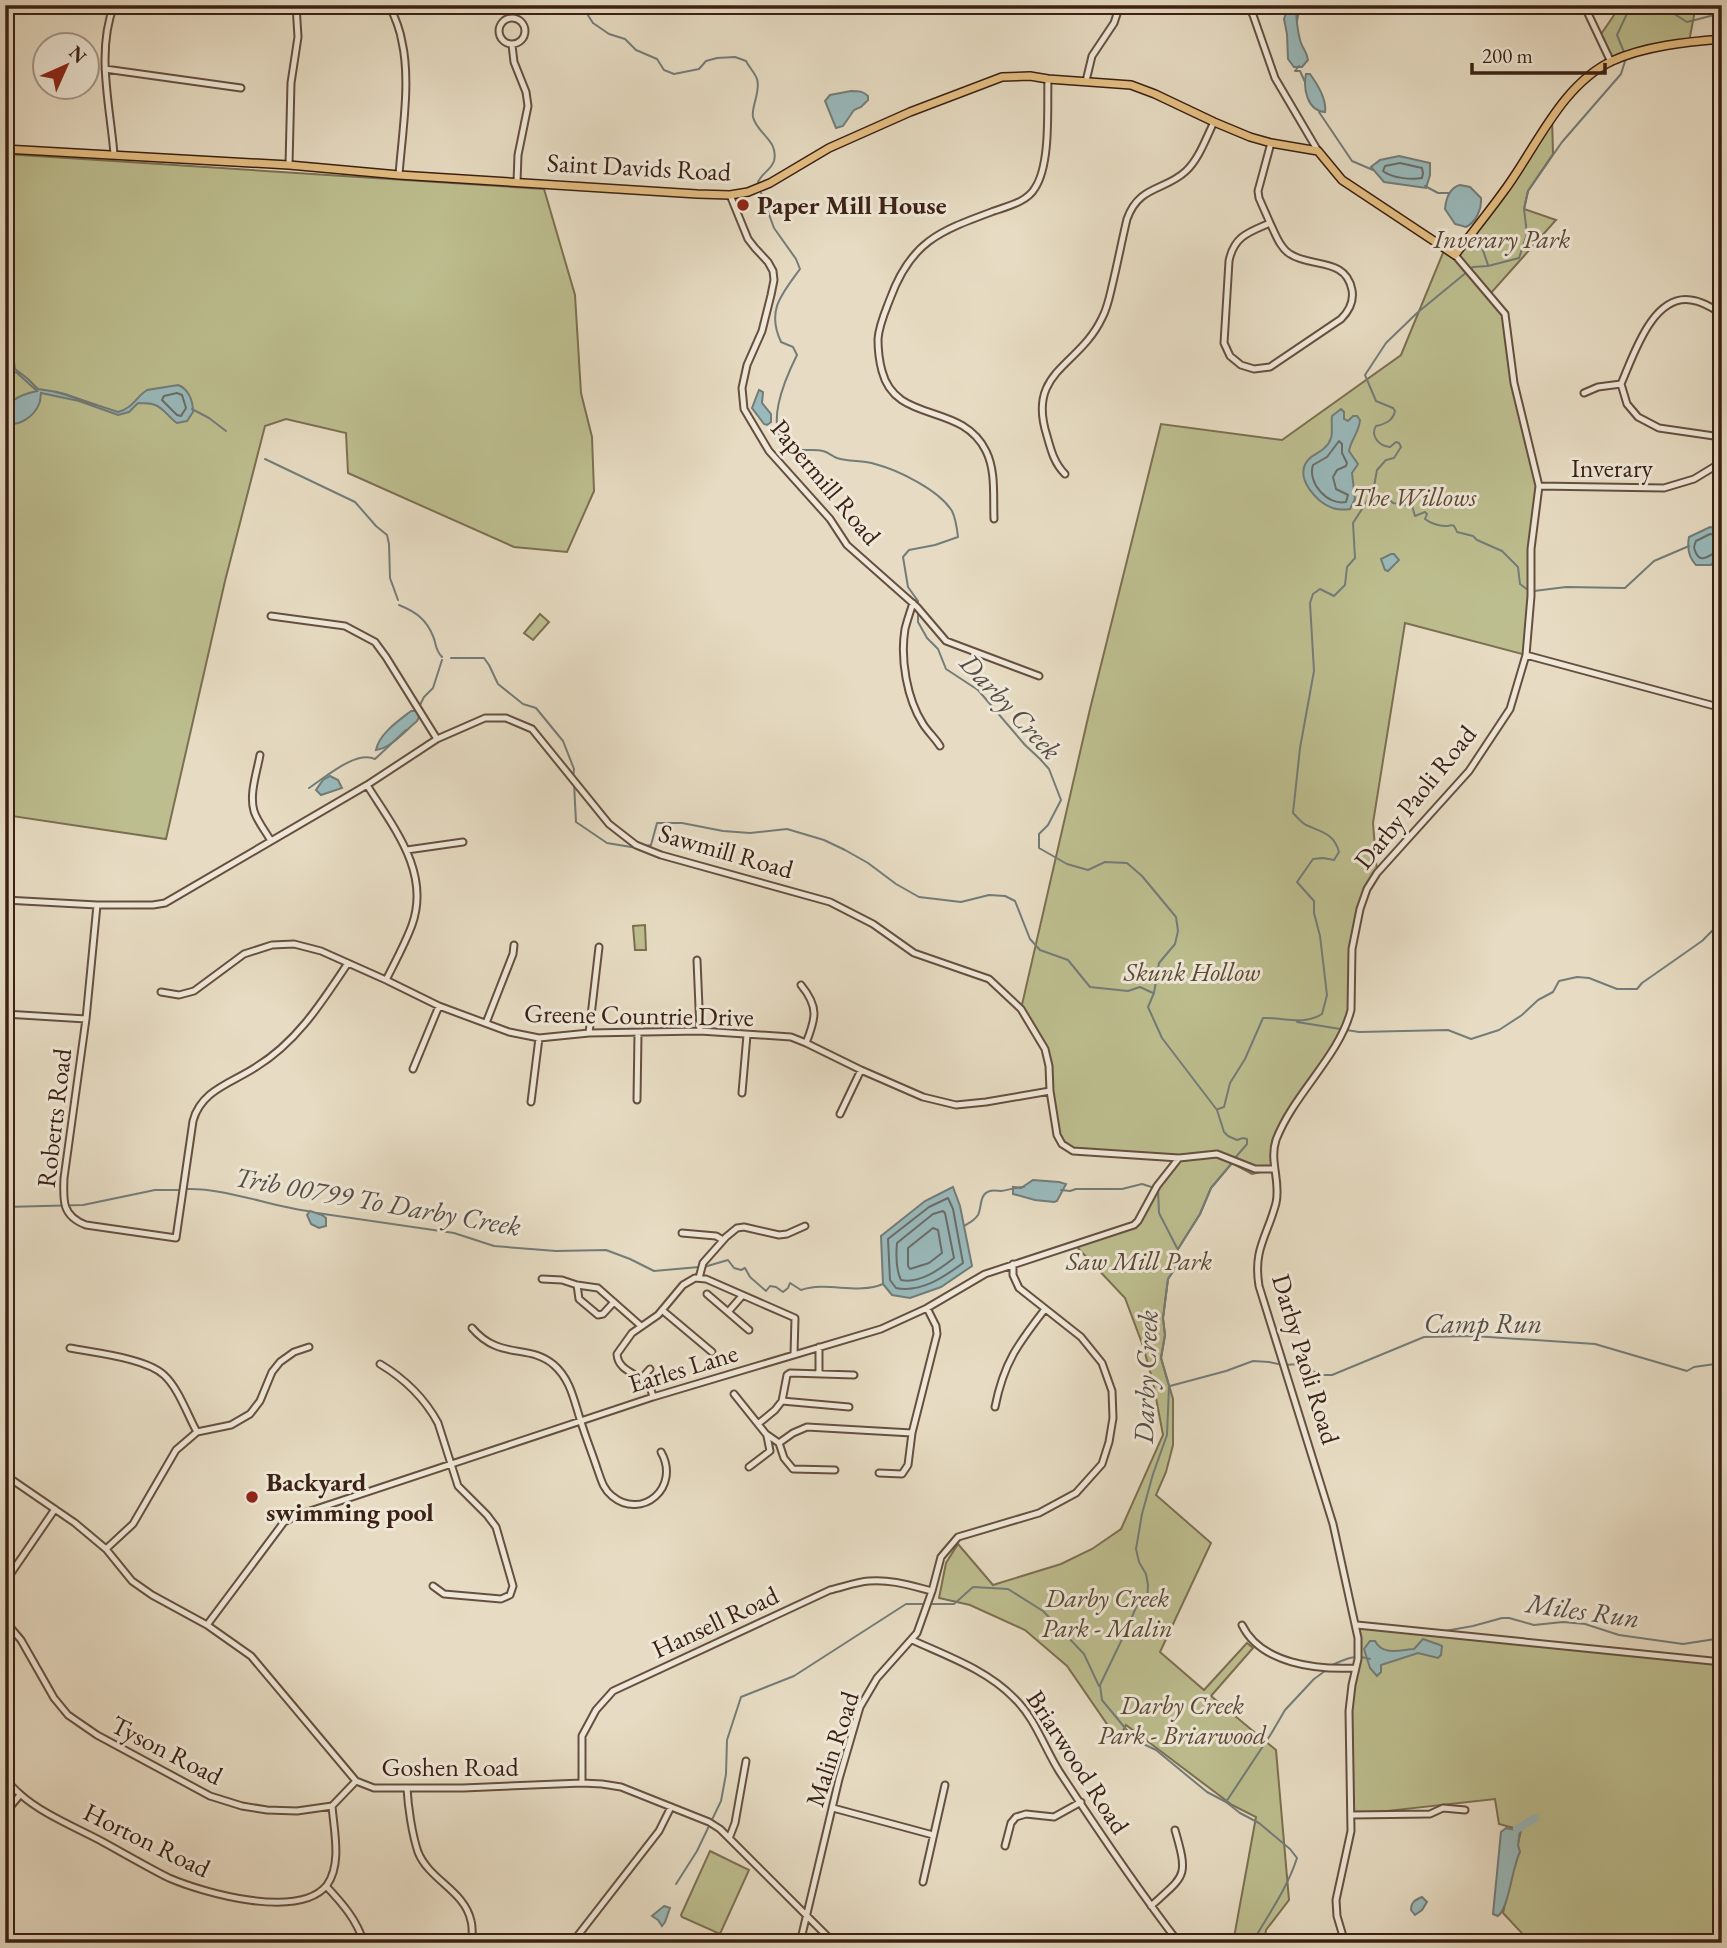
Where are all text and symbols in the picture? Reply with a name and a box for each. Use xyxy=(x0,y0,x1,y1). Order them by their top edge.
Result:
north arrow xyxy=(32,32,102,102)
scale bar xyxy=(1472,32,1604,76)
text: N xyxy=(63,40,92,69)
text: 200 m xyxy=(1482,42,1533,69)
street label: Saint Davids Road xyxy=(546,145,733,189)
place label: Paper Mill House xyxy=(757,188,947,222)
marker: Paper Mill House xyxy=(735,197,751,213)
park label: Inverary Park xyxy=(1433,222,1571,256)
street label: Papermill Road xyxy=(763,412,889,553)
street label: Inverary xyxy=(1571,451,1654,485)
park label: The Willows xyxy=(1352,480,1477,514)
water label: Darby Creek xyxy=(952,644,1070,767)
street label: Darby Paoli Road xyxy=(1346,717,1484,876)
street label: Sawmill Road xyxy=(655,816,798,887)
park label: Skunk Hollow xyxy=(1123,955,1260,989)
street label: Greene Countrie Drive xyxy=(524,996,754,1034)
street label: Roberts Road xyxy=(29,1046,79,1189)
water label: Trib 00799 To Darby Creek xyxy=(232,1158,524,1244)
park label: Saw Mill Park xyxy=(1065,1244,1212,1278)
street label: Darby Paoli Road xyxy=(1264,1270,1348,1449)
water label: Camp Run xyxy=(1424,1305,1542,1341)
water label: Darby Creek xyxy=(1125,1309,1165,1445)
street label: Earles Lane xyxy=(624,1335,742,1401)
place label: Backyard swimming pool xyxy=(266,1465,434,1529)
marker: Backyard swimming pool xyxy=(244,1489,260,1505)
street label: Hansell Road xyxy=(646,1578,784,1666)
park label: Darby Creek Park - Malin xyxy=(1041,1581,1173,1645)
water label: Miles Run xyxy=(1522,1584,1642,1636)
street label: Briarwood Road xyxy=(1019,1684,1138,1841)
street label: Malin Road xyxy=(797,1686,867,1811)
park label: Darby Creek Park - Briarwood xyxy=(1098,1688,1267,1752)
street label: Tyson Road xyxy=(105,1707,229,1793)
street label: Goshen Road xyxy=(381,1750,519,1784)
street label: Horton Road xyxy=(78,1795,217,1886)

